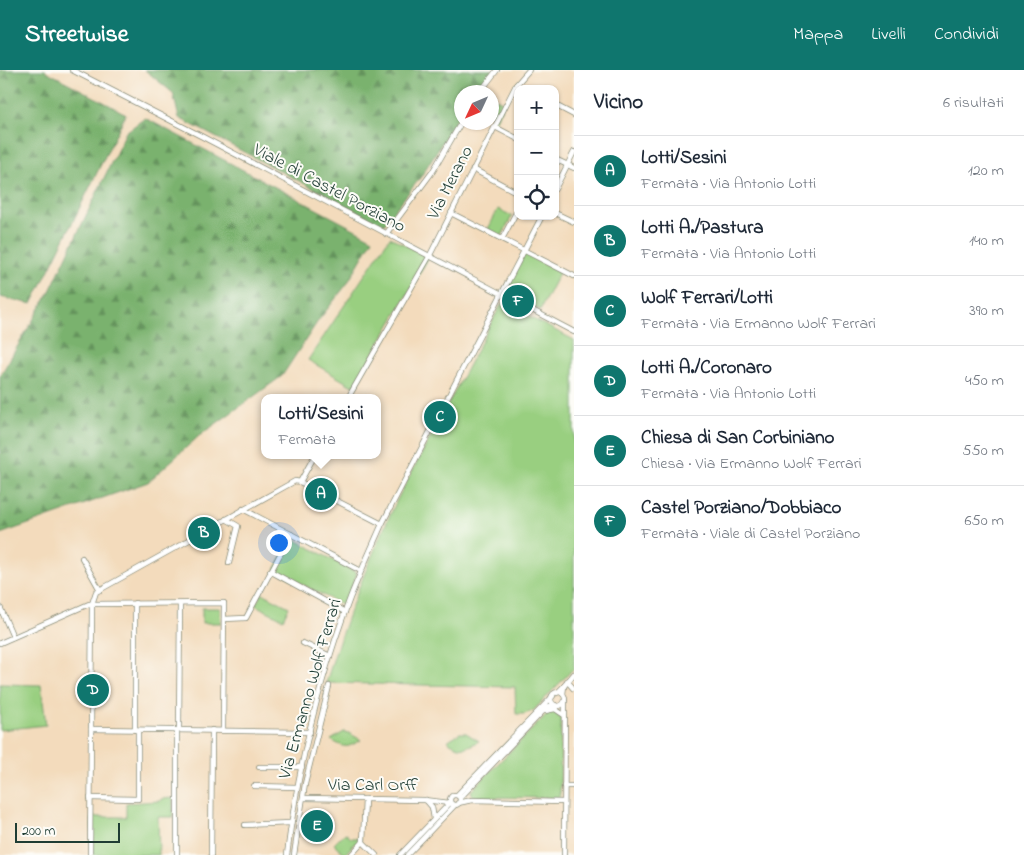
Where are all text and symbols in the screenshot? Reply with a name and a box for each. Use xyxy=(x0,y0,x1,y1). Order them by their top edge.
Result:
text: Streetwise xyxy=(25,18,129,53)
text: Mappa xyxy=(793,22,843,48)
text: Livelli xyxy=(871,22,906,48)
text: Condividi xyxy=(934,22,999,48)
north arrow xyxy=(454,85,499,130)
map controls xyxy=(514,85,559,220)
button: + xyxy=(514,85,559,130)
text: Vicino xyxy=(594,88,643,118)
text: 6 risultati xyxy=(943,91,1004,115)
button: − xyxy=(514,130,559,175)
street label: Viale di Castel Porziano xyxy=(247,137,410,240)
street label: Via Merano xyxy=(421,142,481,225)
text: Lotti/Sesini xyxy=(641,145,727,172)
text: A xyxy=(605,159,615,183)
text: 120 m xyxy=(968,159,1004,183)
text: Fermata · Via Antonio Lotti xyxy=(641,172,816,196)
button: locate xyxy=(514,175,559,220)
text: Lotti A./Pastura xyxy=(641,215,763,242)
text: B xyxy=(605,229,615,253)
text: 140 m xyxy=(969,229,1004,253)
text: Fermata · Via Antonio Lotti xyxy=(641,242,816,266)
pin: F xyxy=(502,282,534,320)
text: Wolf Ferrari/Lotti xyxy=(641,285,773,312)
text: C xyxy=(606,299,614,323)
text: 390 m xyxy=(969,299,1004,323)
text: Fermata · Via Ermanno Wolf Ferrari xyxy=(641,312,876,336)
text: Lotti A./Coronaro xyxy=(641,355,772,382)
text: D xyxy=(604,369,616,393)
text: 450 m xyxy=(965,369,1004,393)
text: Fermata · Via Antonio Lotti xyxy=(641,382,816,406)
popup xyxy=(261,394,381,459)
pin: C xyxy=(424,398,456,436)
text: Lotti/Sesini xyxy=(278,401,364,428)
text: Chiesa di San Corbiniano xyxy=(641,425,834,452)
text: Fermata xyxy=(278,428,336,452)
text: E xyxy=(605,439,615,463)
text: 550 m xyxy=(962,439,1004,463)
text: Chiesa · Via Ermanno Wolf Ferrari xyxy=(641,452,862,476)
pin: A xyxy=(305,475,337,513)
text: Castel Porziano/Dobbiaco xyxy=(641,495,841,522)
text: F xyxy=(605,509,615,533)
text: 650 m xyxy=(964,509,1004,533)
pin: B xyxy=(188,514,220,552)
text: Fermata · Viale di Castel Porziano xyxy=(641,522,860,546)
your location xyxy=(266,530,292,556)
street label: Via Ermanno Wolf Ferrari xyxy=(272,596,349,783)
pin: D xyxy=(77,671,109,709)
street label: Via Carl Orff xyxy=(327,773,418,799)
pin: E xyxy=(301,807,333,845)
scale bar xyxy=(15,820,120,843)
text: 200 m xyxy=(22,821,55,842)

